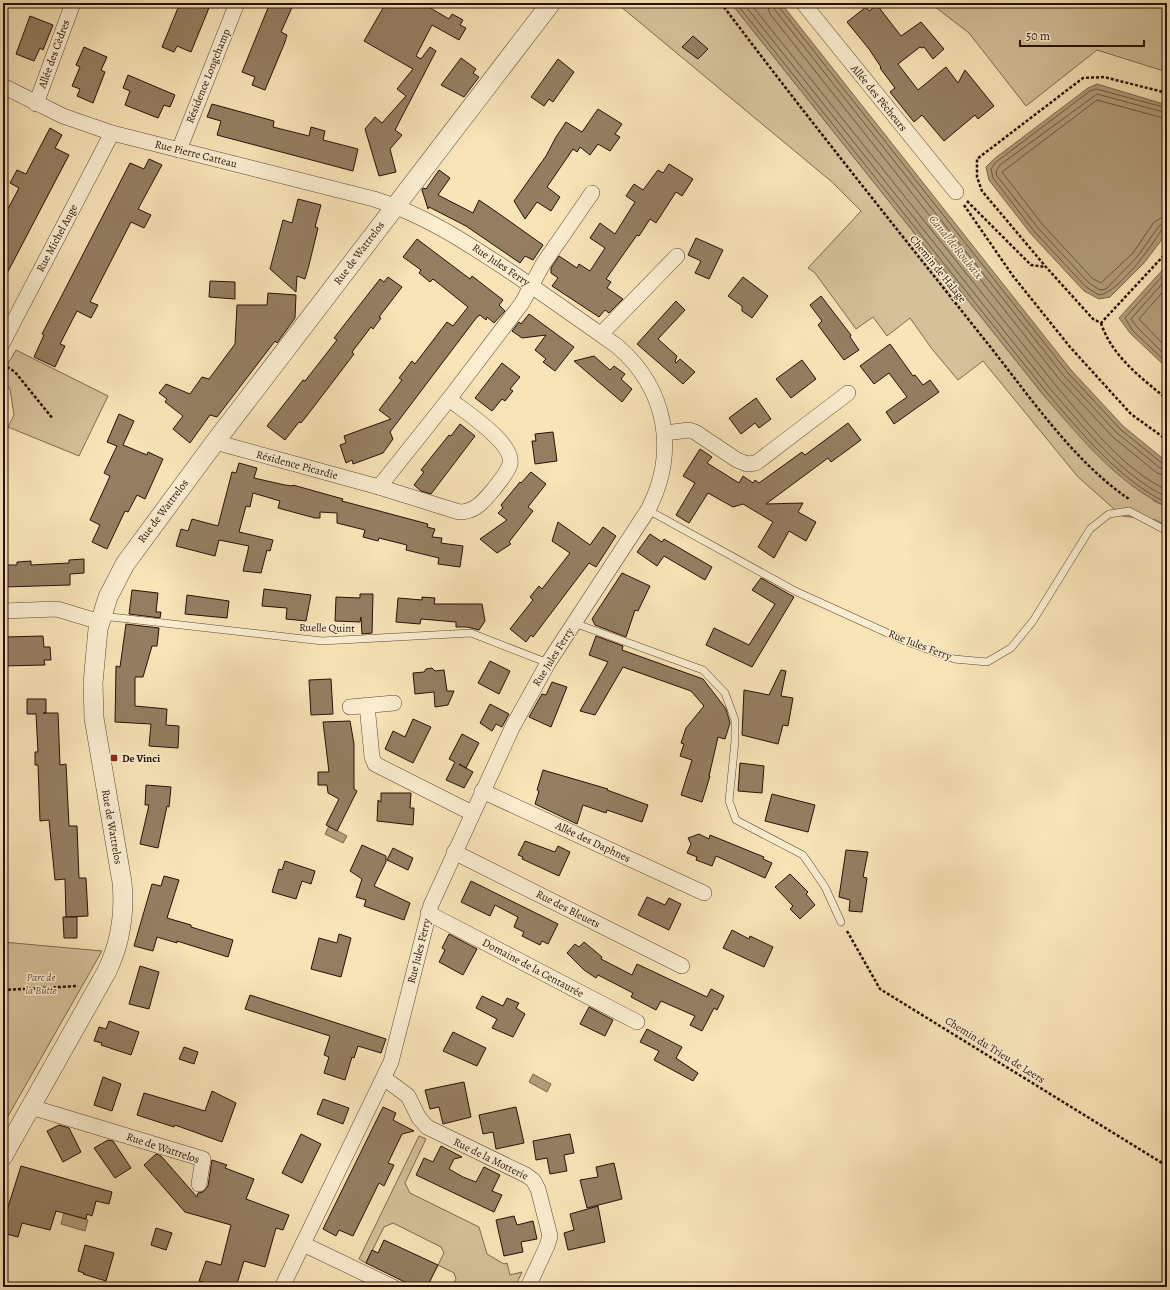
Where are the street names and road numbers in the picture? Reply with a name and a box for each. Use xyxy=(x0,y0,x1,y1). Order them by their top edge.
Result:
street label: Allée des Cèdres xyxy=(34,18,73,91)
street label: Résidence Longchamp xyxy=(182,26,234,125)
street label: Allée des Pêcheurs xyxy=(847,61,911,134)
street label: Rue Pierre Catteau xyxy=(153,137,239,171)
street label: Rue Michel Ange xyxy=(33,201,81,275)
street label: Rue de Wattrelos xyxy=(330,218,388,288)
street label: Chemin de Halage xyxy=(906,232,970,306)
street label: Rue Jules Ferry xyxy=(469,240,533,290)
street label: Résidence Picardie xyxy=(254,447,340,483)
street label: Rue de Wattrelos xyxy=(134,476,192,546)
street label: Ruelle Quint xyxy=(299,620,356,636)
street label: Rue Jules Ferry xyxy=(529,625,577,689)
street label: Rue Jules Ferry xyxy=(886,626,954,664)
street label: Rue de Wattrelos xyxy=(98,788,126,866)
street label: Allée des Daphnes xyxy=(552,818,633,866)
street label: Rue des Bleuets xyxy=(533,886,603,932)
street label: Rue Jules Ferry xyxy=(404,917,434,985)
street label: Domaine de la Centaurée xyxy=(480,935,586,1001)
street label: Chemin du Trieu de Leers xyxy=(942,1013,1048,1087)
street label: Rue de Wattrelos xyxy=(125,1129,201,1167)
street label: Rue de la Motterie xyxy=(451,1134,531,1184)

